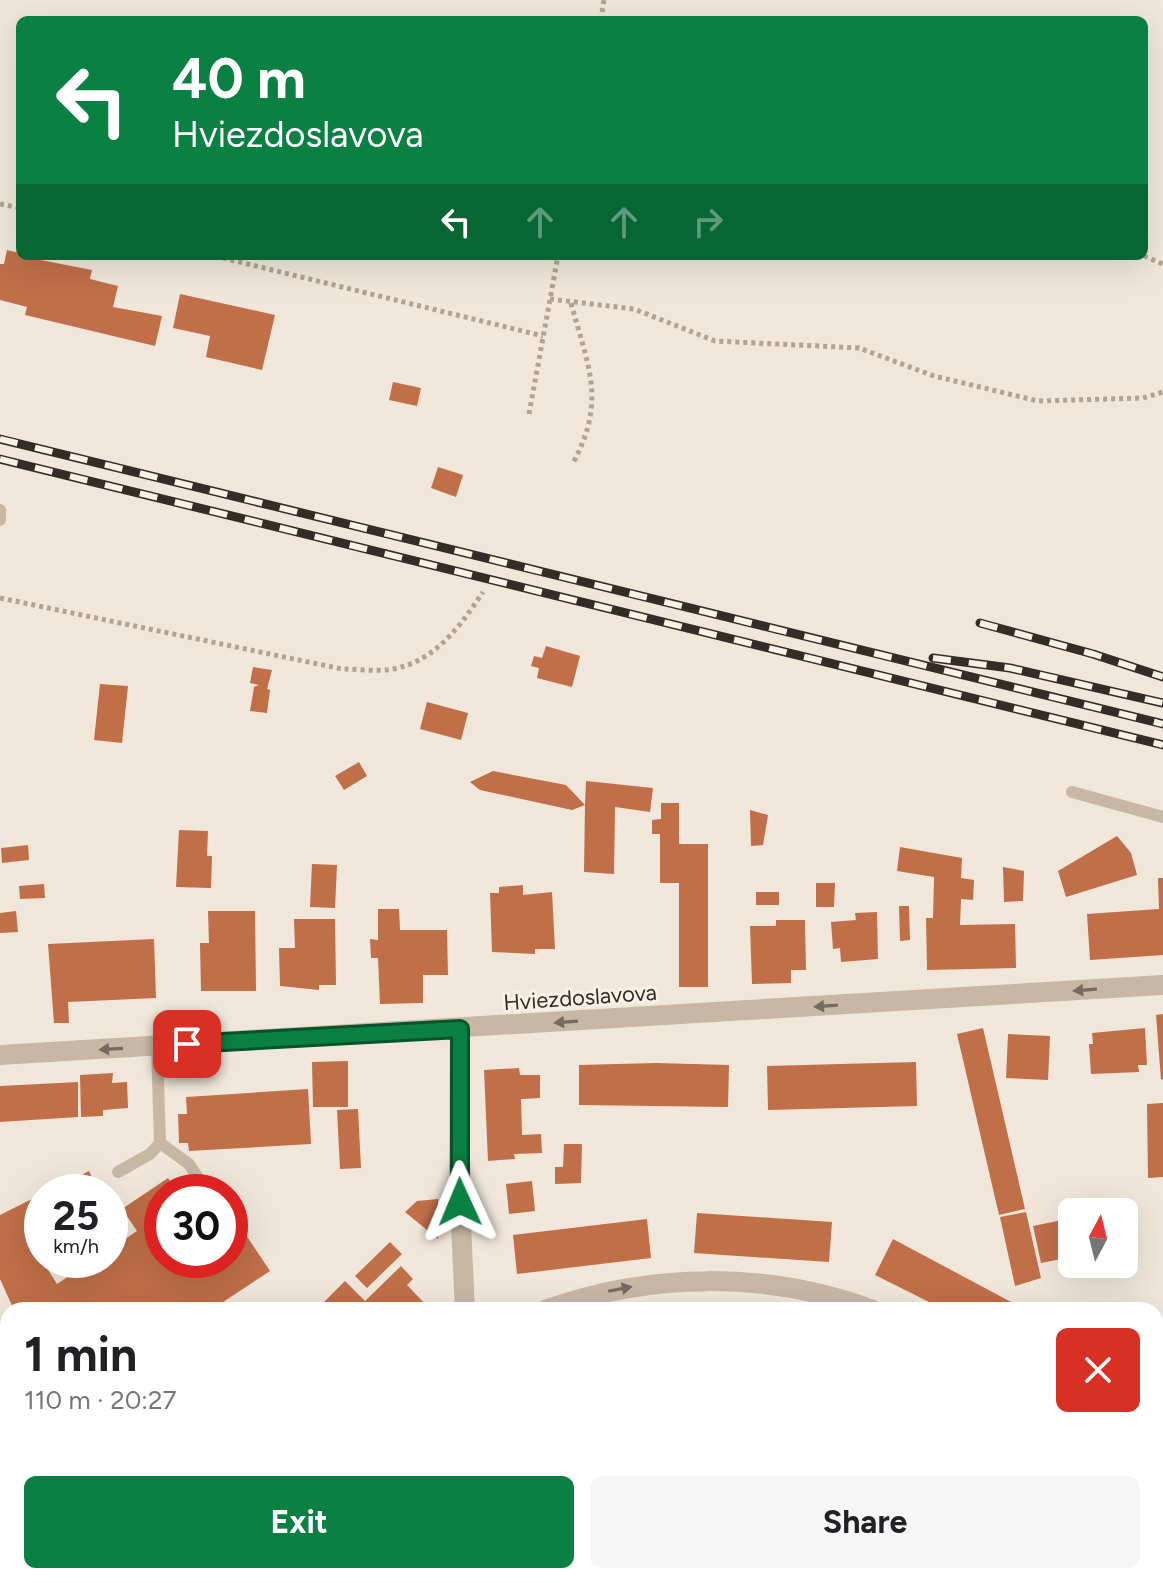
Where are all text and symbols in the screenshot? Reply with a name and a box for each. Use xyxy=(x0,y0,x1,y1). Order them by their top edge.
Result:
text: 40 m xyxy=(172,45,306,112)
icon: left xyxy=(40,48,144,152)
text: Hviezdoslavova xyxy=(172,113,424,156)
icon: left xyxy=(434,200,478,244)
icon: ahead xyxy=(518,200,562,244)
icon: ahead xyxy=(602,200,646,244)
icon: right xyxy=(686,200,730,244)
street label: Hviezdoslavova xyxy=(502,979,658,1016)
one-way arrow xyxy=(1072,984,1097,997)
one-way arrow xyxy=(813,1000,838,1013)
pin xyxy=(153,1010,221,1078)
one-way arrow xyxy=(553,1016,578,1029)
icon: arrive xyxy=(165,1022,209,1066)
one-way arrow xyxy=(98,1043,123,1056)
position arrow xyxy=(418,1160,502,1244)
speed limit sign: 30 xyxy=(144,1174,248,1278)
text: 25 xyxy=(53,1192,99,1240)
north arrow xyxy=(1058,1198,1138,1278)
map controls xyxy=(1058,1198,1138,1278)
text: km/h xyxy=(53,1234,99,1258)
one-way arrow xyxy=(608,1282,633,1294)
text: 1 min xyxy=(24,1325,137,1383)
button: close xyxy=(1056,1328,1140,1412)
text: 110 m · 20:27 xyxy=(24,1384,176,1416)
button: Exit xyxy=(24,1476,574,1568)
button: Share xyxy=(590,1476,1140,1568)

